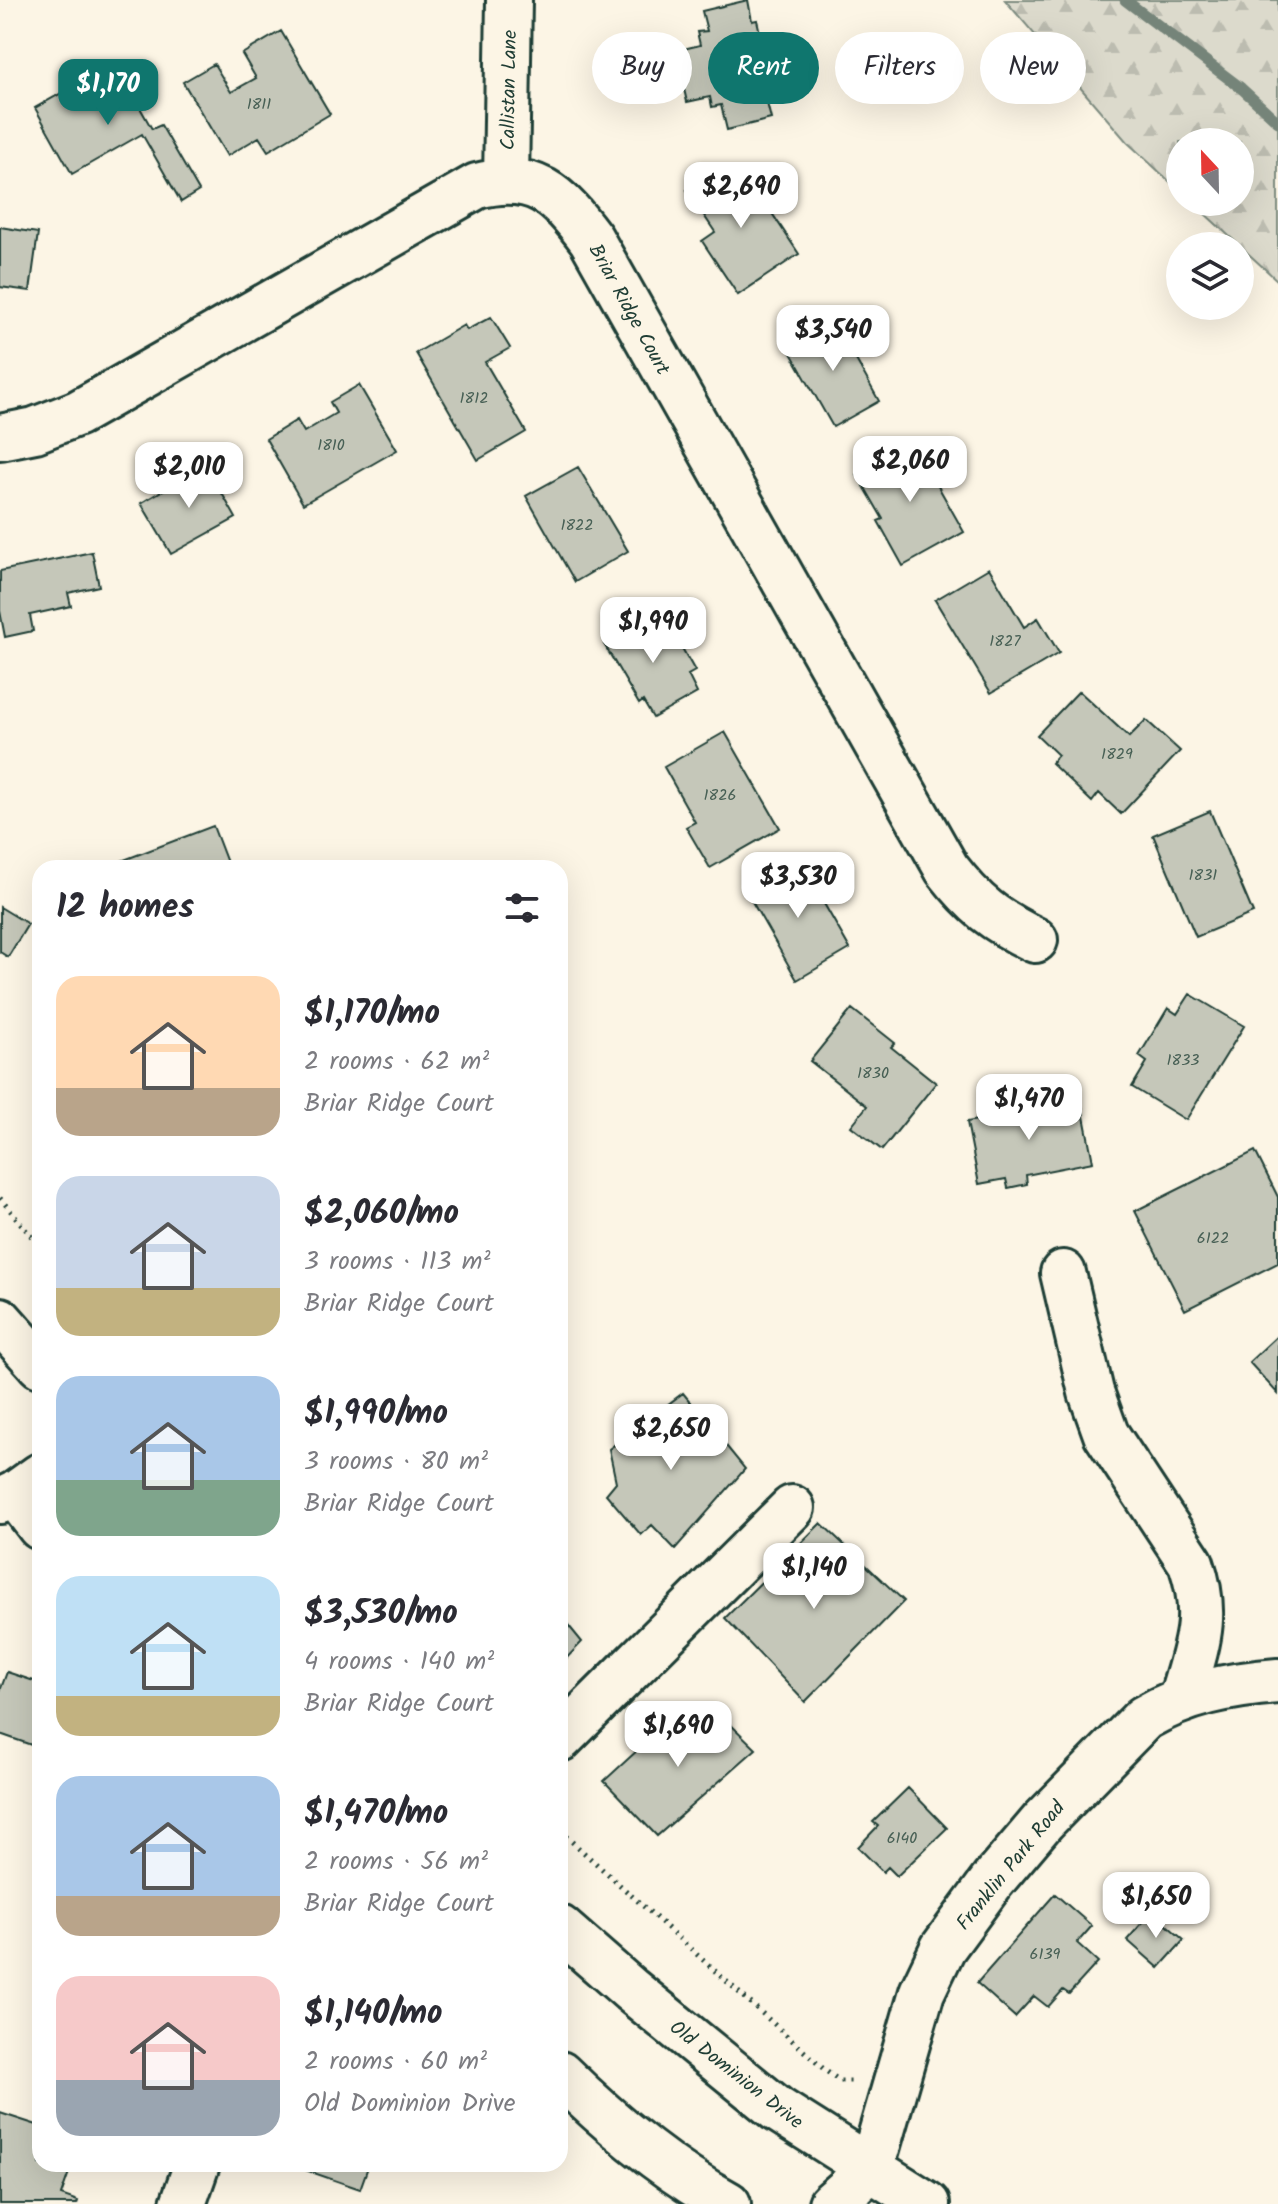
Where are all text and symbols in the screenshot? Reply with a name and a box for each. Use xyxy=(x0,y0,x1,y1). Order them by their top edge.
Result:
street label: Callistan Lane xyxy=(493,30,527,150)
chip: Buy xyxy=(592,32,692,104)
chip: Rent xyxy=(708,32,819,104)
chip: Filters xyxy=(835,32,964,104)
chip: New xyxy=(980,32,1086,104)
pin: $1,170 xyxy=(43,59,173,127)
text: $1,170 xyxy=(76,64,140,106)
house number: 1811 xyxy=(247,92,271,117)
north arrow xyxy=(1166,128,1254,216)
map controls xyxy=(1166,128,1254,320)
pin: $2,690 xyxy=(676,162,806,230)
text: $2,690 xyxy=(702,167,780,209)
button: layers xyxy=(1166,232,1254,320)
street label: Briar Ridge Court xyxy=(579,238,678,382)
pin: $3,540 xyxy=(768,305,898,373)
text: $3,540 xyxy=(794,310,872,352)
house number: 1812 xyxy=(460,386,488,411)
house number: 1810 xyxy=(317,433,345,458)
pin: $2,060 xyxy=(845,436,975,504)
text: $2,060 xyxy=(871,441,949,483)
pin: $2,010 xyxy=(124,442,254,510)
text: $2,010 xyxy=(153,447,225,489)
house number: 1822 xyxy=(560,513,594,538)
pin: $1,990 xyxy=(588,597,718,665)
text: $1,990 xyxy=(618,602,688,644)
house number: 1827 xyxy=(989,629,1021,654)
house number: 1829 xyxy=(1101,742,1133,767)
house number: 1826 xyxy=(704,783,736,808)
pin: $3,530 xyxy=(733,852,863,920)
text: $3,530 xyxy=(759,857,837,899)
house number: 1831 xyxy=(1189,863,1217,888)
text: 12 homes xyxy=(56,881,194,935)
icon: filters xyxy=(500,886,544,930)
text: $1,170/mo xyxy=(304,987,440,1041)
icon: home xyxy=(120,1008,216,1104)
text: 2 rooms · 62 m² xyxy=(304,1041,489,1083)
house number: 1833 xyxy=(1167,1048,1199,1073)
house number: 1830 xyxy=(857,1061,889,1086)
pin: $1,470 xyxy=(964,1074,1094,1142)
text: $1,470 xyxy=(994,1079,1064,1121)
text: Briar Ridge Court xyxy=(304,1083,494,1125)
text: $2,060/mo xyxy=(304,1187,459,1241)
icon: home xyxy=(120,1208,216,1304)
house number: 6122 xyxy=(1197,1226,1229,1251)
text: 3 rooms · 113 m² xyxy=(304,1241,491,1283)
text: Briar Ridge Court xyxy=(304,1283,494,1325)
text: $1,990/mo xyxy=(304,1387,448,1441)
pin: $2,650 xyxy=(606,1404,736,1472)
icon: home xyxy=(120,1408,216,1504)
text: $2,650 xyxy=(632,1409,710,1451)
text: 3 rooms · 80 m² xyxy=(304,1441,488,1483)
text: Briar Ridge Court xyxy=(304,1483,494,1525)
pin: $1,140 xyxy=(749,1543,879,1611)
text: $1,140 xyxy=(781,1548,847,1590)
text: $3,530/mo xyxy=(304,1587,458,1641)
icon: home xyxy=(120,1608,216,1704)
text: 4 rooms · 140 m² xyxy=(304,1641,494,1683)
text: Briar Ridge Court xyxy=(304,1683,494,1725)
pin: $1,690 xyxy=(613,1701,743,1769)
text: $1,690 xyxy=(643,1706,713,1748)
text: $1,470/mo xyxy=(304,1787,448,1841)
street label: Franklin Park Road xyxy=(949,1794,1075,1938)
icon: home xyxy=(120,1808,216,1904)
house number: 6140 xyxy=(887,1826,917,1851)
text: 2 rooms · 56 m² xyxy=(304,1841,488,1883)
pin: $1,650 xyxy=(1091,1872,1221,1940)
text: $1,650 xyxy=(1121,1877,1191,1919)
text: Briar Ridge Court xyxy=(304,1883,494,1925)
house number: 6139 xyxy=(1030,1942,1061,1967)
text: $1,140/mo xyxy=(304,1987,442,2041)
icon: home xyxy=(120,2008,216,2104)
street label: Old Dominion Drive xyxy=(662,2013,810,2138)
text: 2 rooms · 60 m² xyxy=(304,2041,487,2083)
text: Old Dominion Drive xyxy=(304,2083,515,2125)

